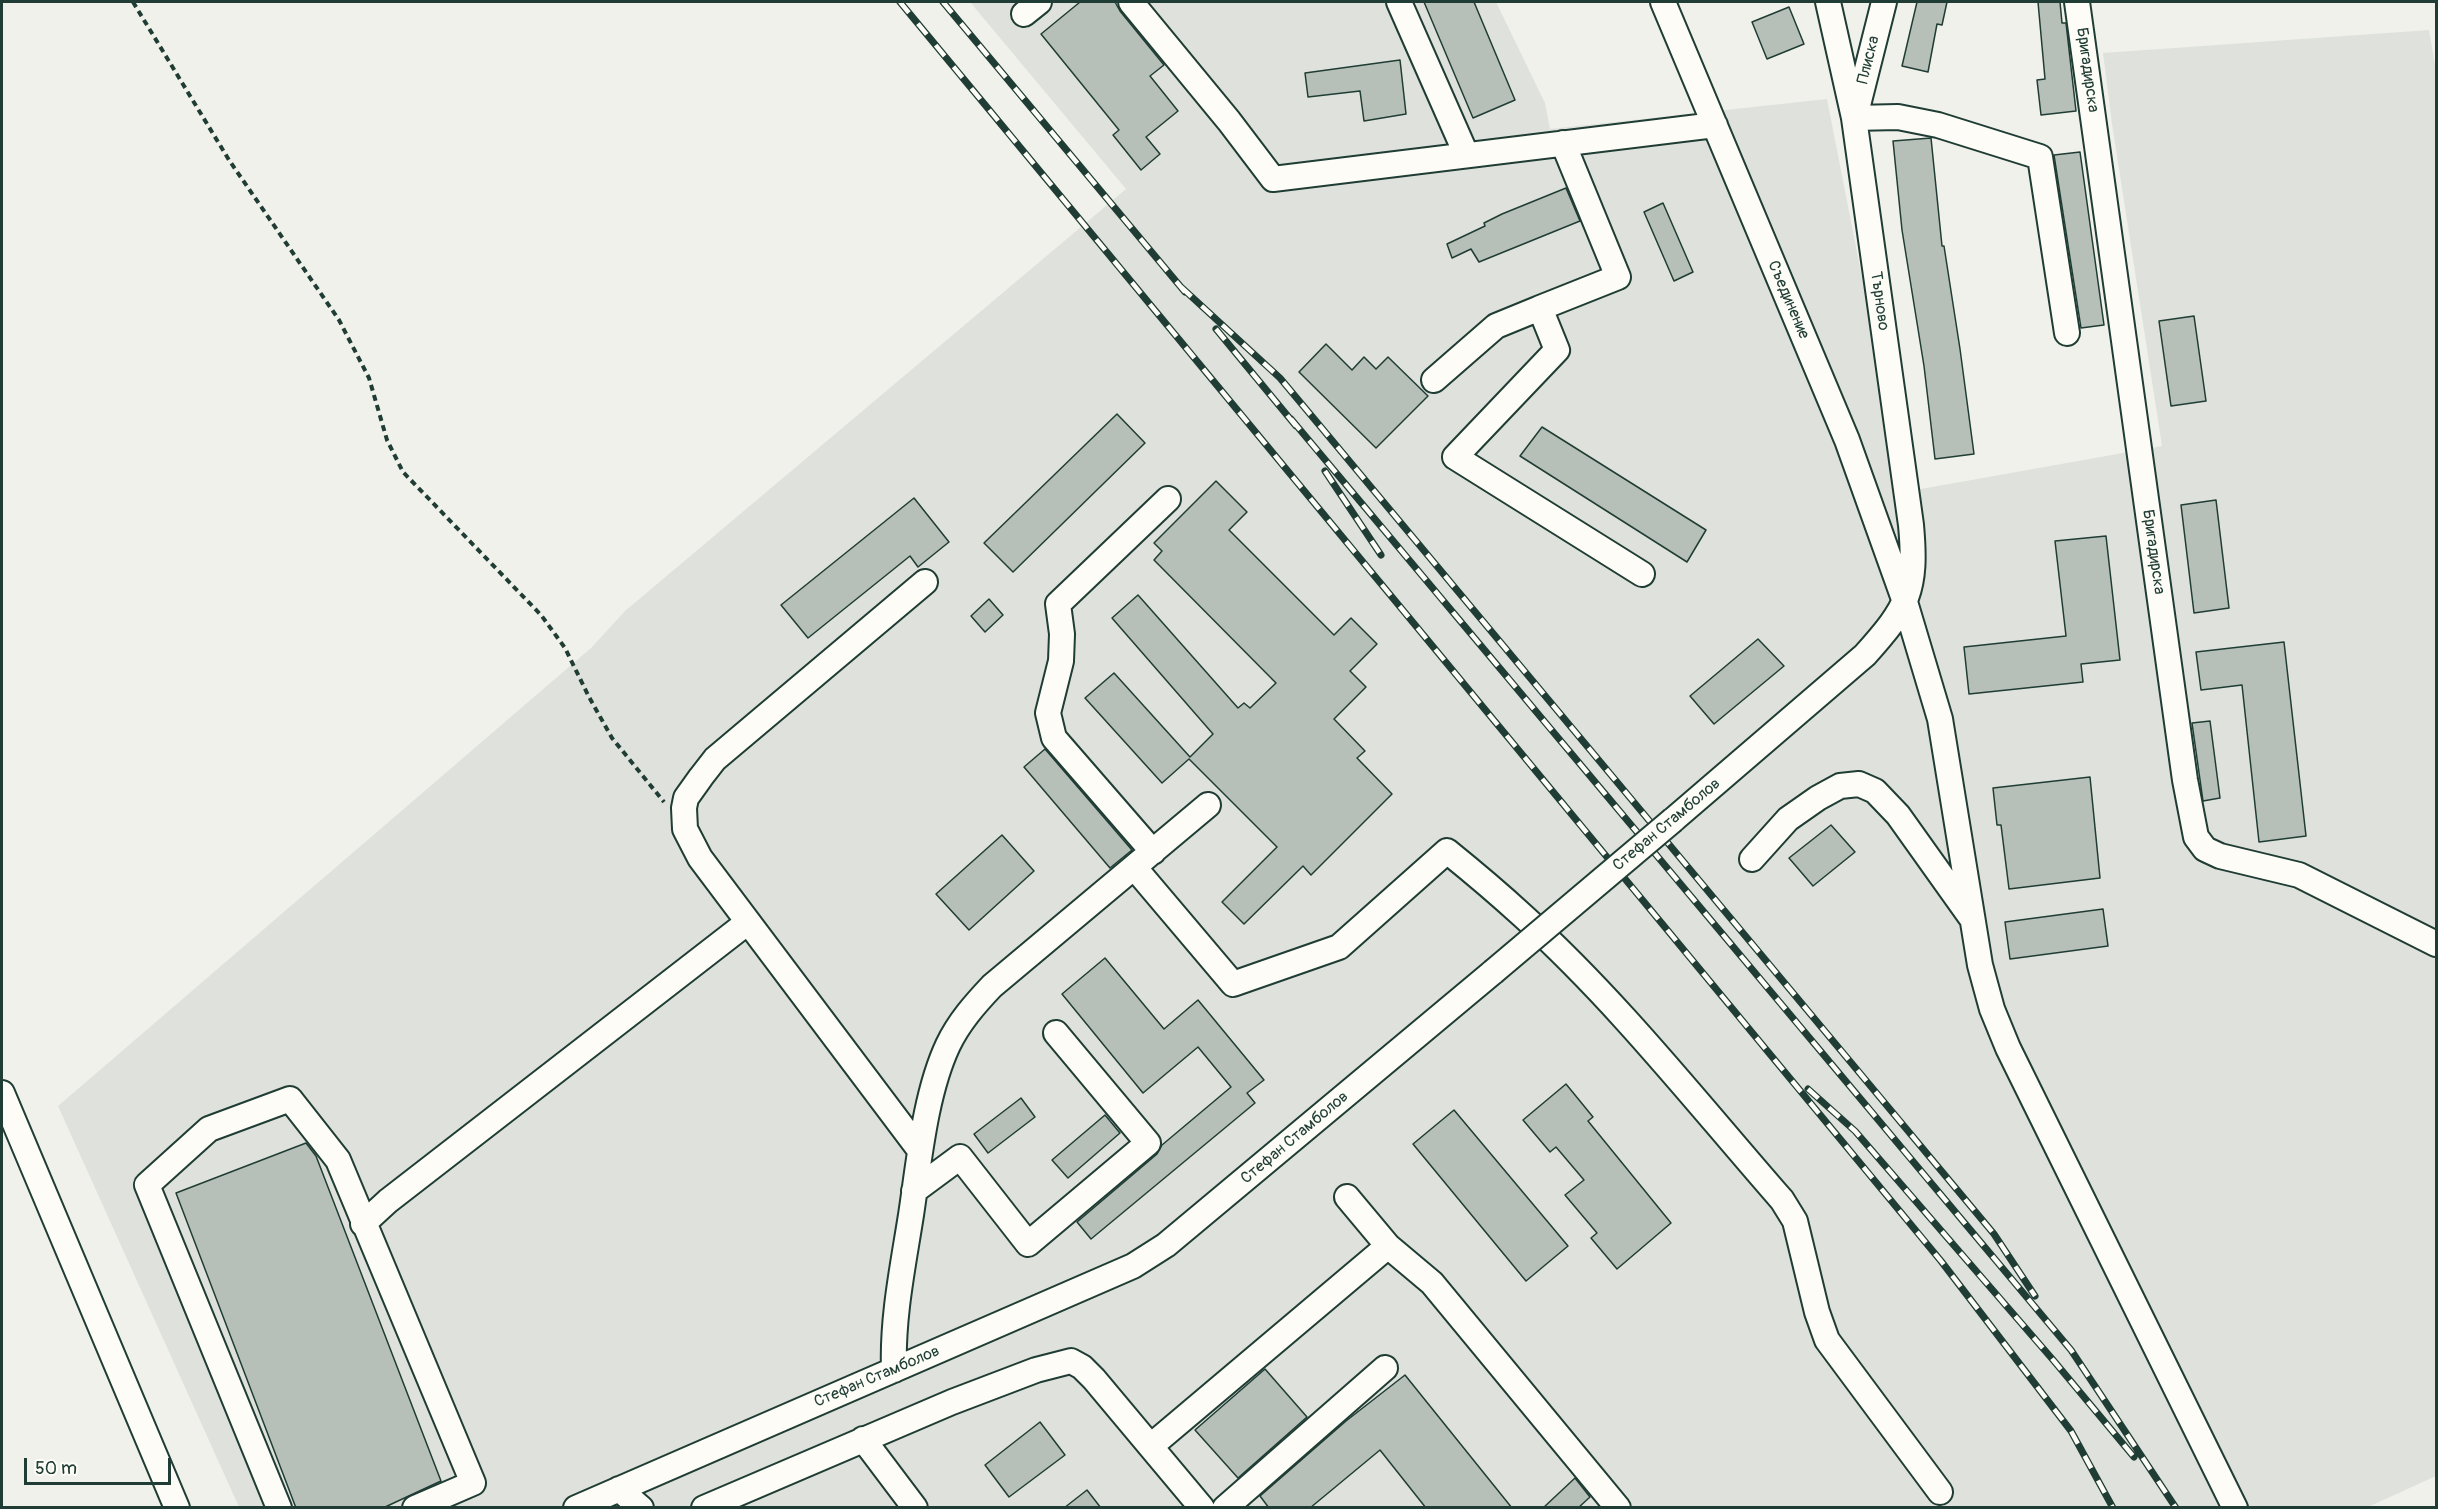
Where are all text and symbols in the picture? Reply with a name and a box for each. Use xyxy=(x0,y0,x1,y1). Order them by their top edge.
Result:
street label: Бригадирска xyxy=(2072,26,2102,114)
street label: Плиска xyxy=(1854,34,1884,86)
street label: Съединение xyxy=(1763,258,1813,342)
street label: Търново xyxy=(1865,270,1893,332)
street label: Бригадирска xyxy=(2138,508,2168,596)
street label: Стефан Стамболов xyxy=(1609,774,1725,876)
street label: Стефан Стамболов xyxy=(1237,1087,1353,1189)
street label: Стефан Стамболов xyxy=(811,1342,943,1412)
scale bar xyxy=(27,1446,174,1484)
text: 50 m xyxy=(35,1457,77,1480)

